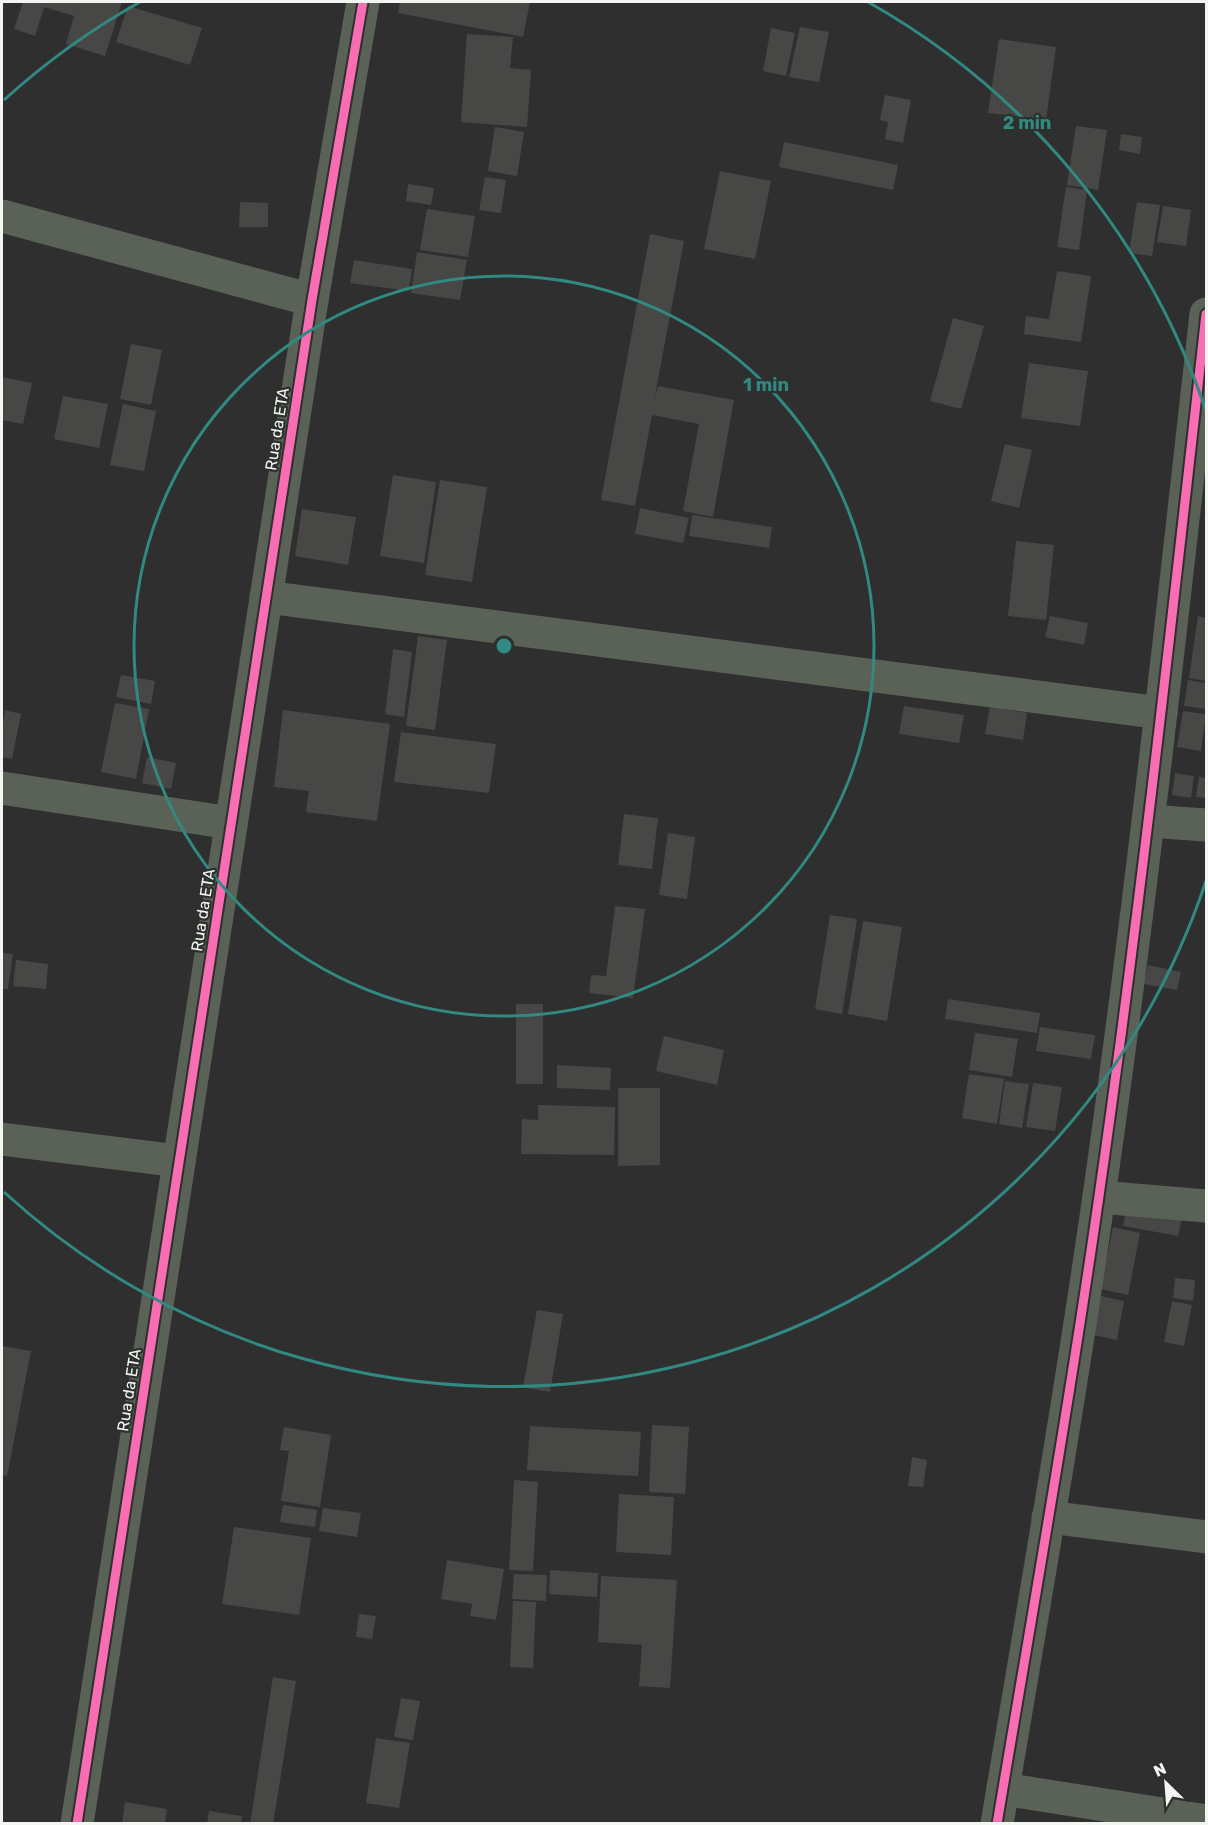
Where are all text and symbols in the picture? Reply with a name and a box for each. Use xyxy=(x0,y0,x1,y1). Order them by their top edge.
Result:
text: 2 min xyxy=(1003,112,1051,134)
text: 1 min xyxy=(743,374,789,396)
street label: Rua da ETA xyxy=(261,386,293,472)
centre of rings xyxy=(494,636,514,656)
street label: Rua da ETA xyxy=(187,867,219,953)
street label: Rua da ETA xyxy=(113,1347,145,1433)
north arrow xyxy=(1136,1753,1196,1813)
text: N xyxy=(1151,1759,1169,1781)

